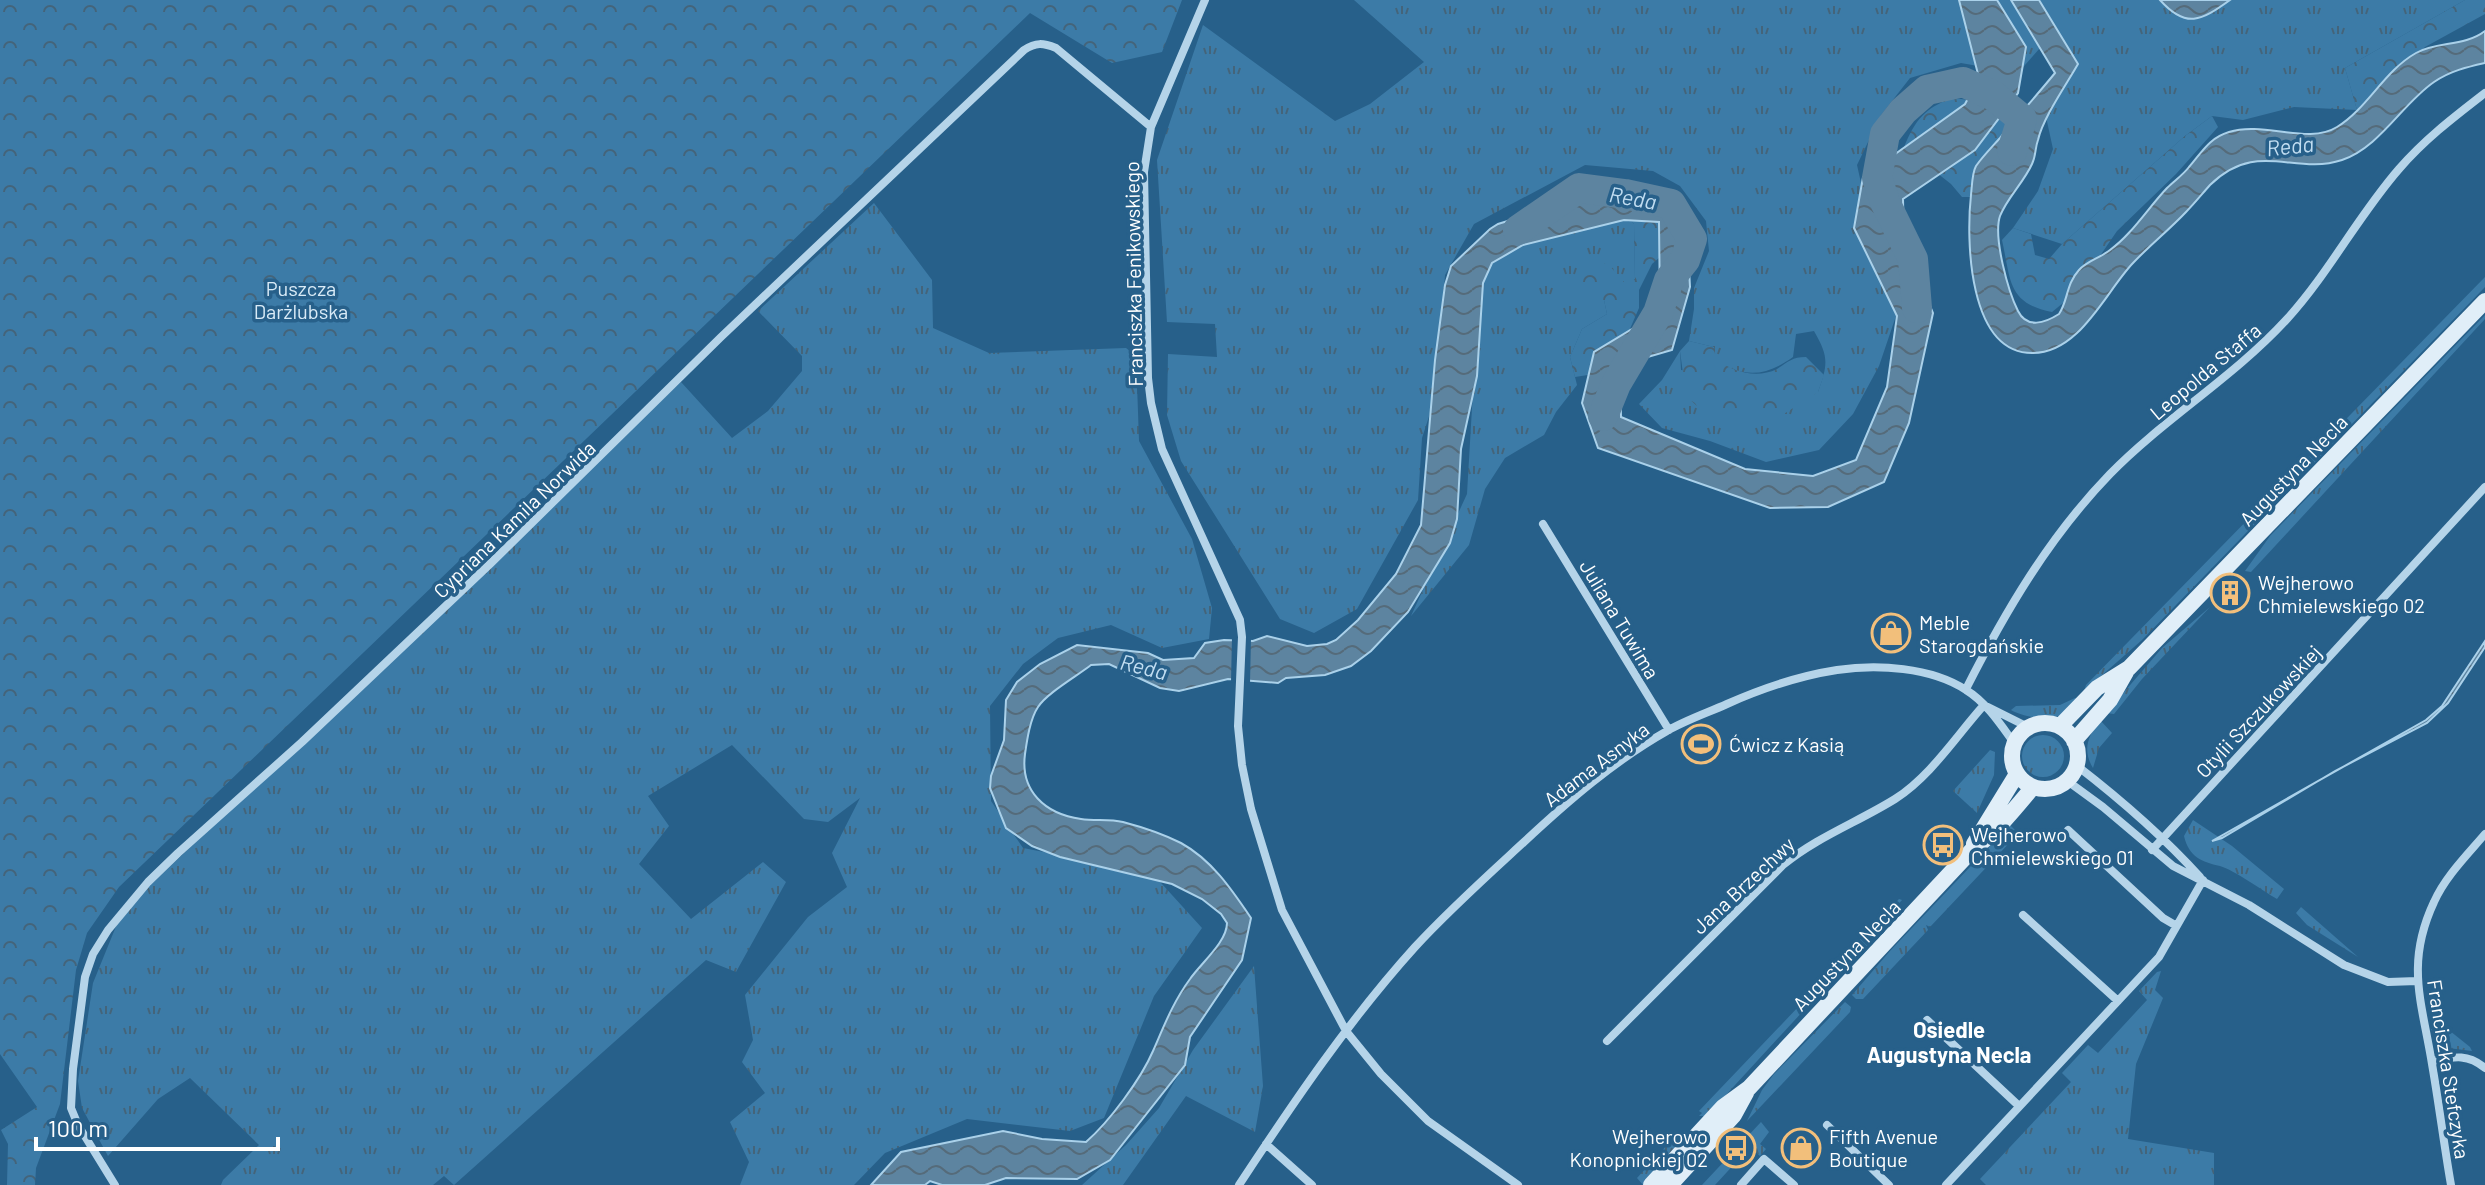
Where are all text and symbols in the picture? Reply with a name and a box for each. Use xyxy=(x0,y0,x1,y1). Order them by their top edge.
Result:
water label: Reda xyxy=(2265,130,2315,160)
street label: Franciszka Fenikowskiego xyxy=(1119,161,1147,387)
water label: Reda xyxy=(1607,180,1659,214)
park label: Puszcza Darżlubska xyxy=(254,276,348,323)
street label: Leopolda Staffa xyxy=(2145,318,2265,424)
street label: Augustyna Necla xyxy=(2234,410,2352,530)
street label: Cypriana Kamila Norwida xyxy=(428,435,600,603)
street label: Juliana Tuwima xyxy=(1575,555,1665,683)
place label: Wejherowo Chmielewskiego 02 xyxy=(2258,570,2425,617)
building icon: Wejherowo Chmielewskiego 02 xyxy=(2209,572,2251,614)
place label: Meble Starogdańskie xyxy=(1919,610,2044,657)
shop icon: Meble Starogdańskie xyxy=(1870,612,1912,654)
street label: Otylii Szczukowskiej xyxy=(2190,640,2326,782)
water label: Reda xyxy=(1118,648,1170,684)
street label: Adama Asnyka xyxy=(1539,717,1653,811)
sports icon: Ćwicz z Kasią xyxy=(1680,723,1722,765)
place label: Ćwicz z Kasią xyxy=(1729,732,1844,756)
place label: Wejherowo Chmielewskiego 01 xyxy=(1971,822,2134,869)
bus stop icon: Wejherowo Chmielewskiego 01 xyxy=(1922,824,1964,866)
street label: Jana Brzechwy xyxy=(1687,832,1799,938)
street label: Augustyna Necla xyxy=(1787,895,1905,1015)
street label: Franciszka Stefczyka xyxy=(2423,978,2475,1160)
district label: Osiedle Augustyna Necla xyxy=(1867,1016,2031,1067)
scale bar xyxy=(36,1101,278,1151)
text: 100 m xyxy=(48,1113,108,1142)
place label: Wejherowo Konopnickiej 02 xyxy=(1570,1124,1708,1171)
place label: Fifth Avenue Boutique xyxy=(1829,1124,1938,1171)
bus stop icon: Wejherowo Konopnickiej 02 xyxy=(1715,1127,1757,1169)
shop icon: Fifth Avenue Boutique xyxy=(1780,1127,1822,1169)

